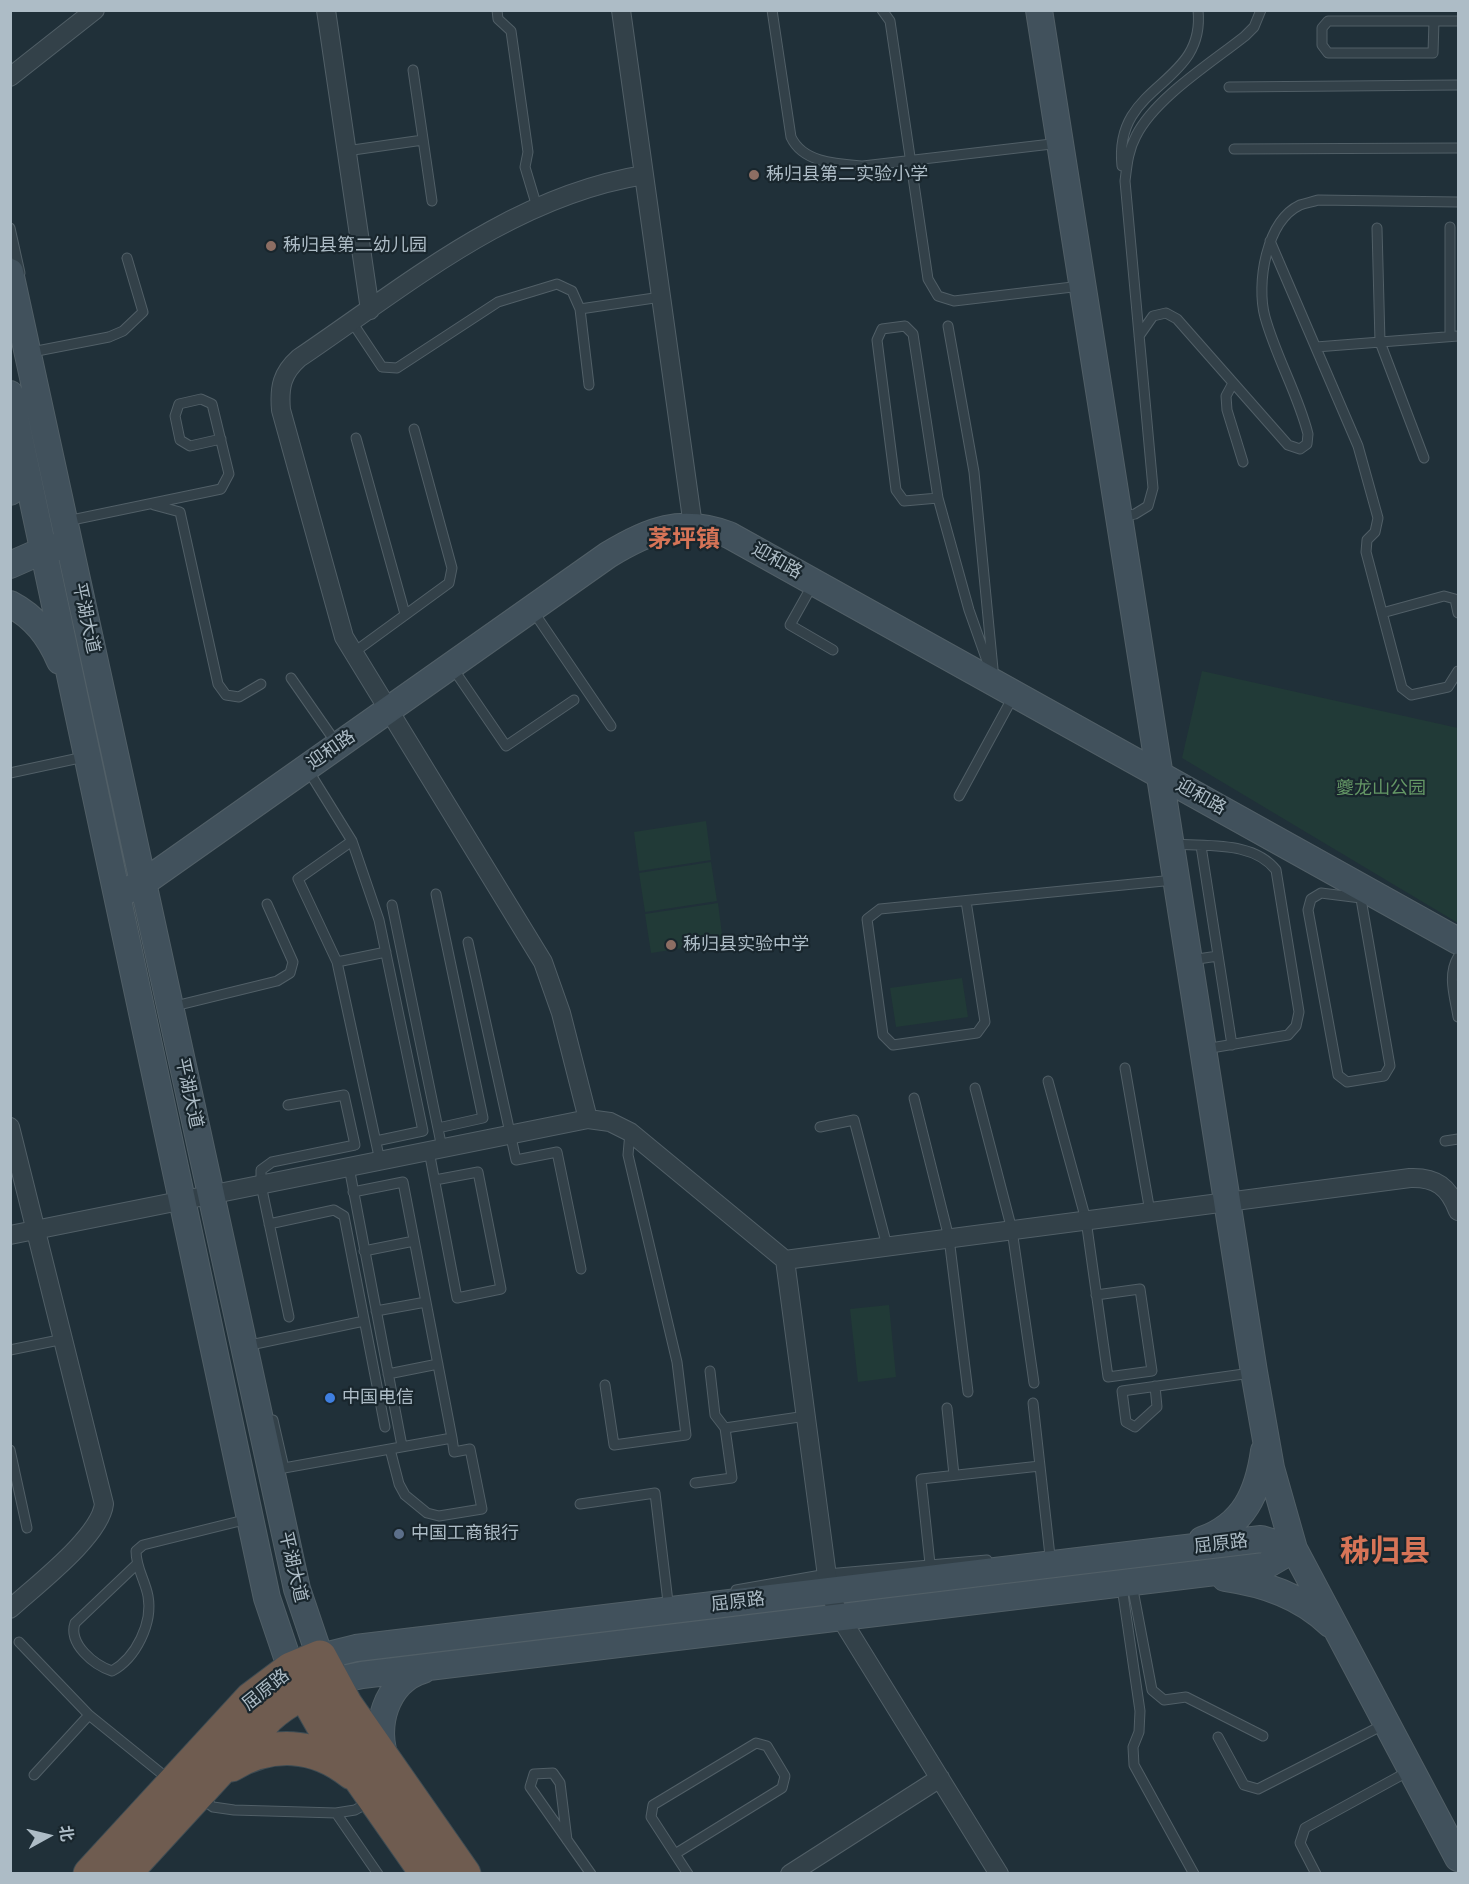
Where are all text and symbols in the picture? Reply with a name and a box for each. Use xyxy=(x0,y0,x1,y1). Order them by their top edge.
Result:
place label: 秭归县第二实验小学 xyxy=(766,164,928,186)
marker: 秭归县第二实验小学 xyxy=(747,168,761,182)
place label: 秭归县第二幼儿园 xyxy=(283,235,427,257)
marker: 秭归县第二幼儿园 xyxy=(264,239,278,253)
district label: 茅坪镇 xyxy=(648,526,720,554)
street label: 迎和路 xyxy=(748,538,806,584)
street label: 平湖大道 xyxy=(68,581,104,655)
street label: 迎和路 xyxy=(303,726,359,774)
street label: 迎和路 xyxy=(1172,774,1230,820)
park label: 夔龙山公园 xyxy=(1336,778,1426,800)
place label: 秭归县实验中学 xyxy=(683,934,809,956)
marker: 秭归县实验中学 xyxy=(664,938,678,952)
street label: 平湖大道 xyxy=(171,1056,207,1130)
place label: 中国电信 xyxy=(342,1387,414,1409)
marker: 中国电信 xyxy=(323,1391,337,1405)
place label: 中国工商银行 xyxy=(411,1523,519,1545)
marker: 中国工商银行 xyxy=(392,1527,406,1541)
street label: 平湖大道 xyxy=(274,1529,312,1605)
street label: 屈原路 xyxy=(1193,1530,1249,1558)
district label: 秭归县 xyxy=(1340,1534,1430,1570)
street label: 屈原路 xyxy=(710,1588,766,1616)
street label: 屈原路 xyxy=(238,1665,294,1715)
north arrow xyxy=(18,1806,78,1866)
text: 北 xyxy=(56,1824,77,1843)

